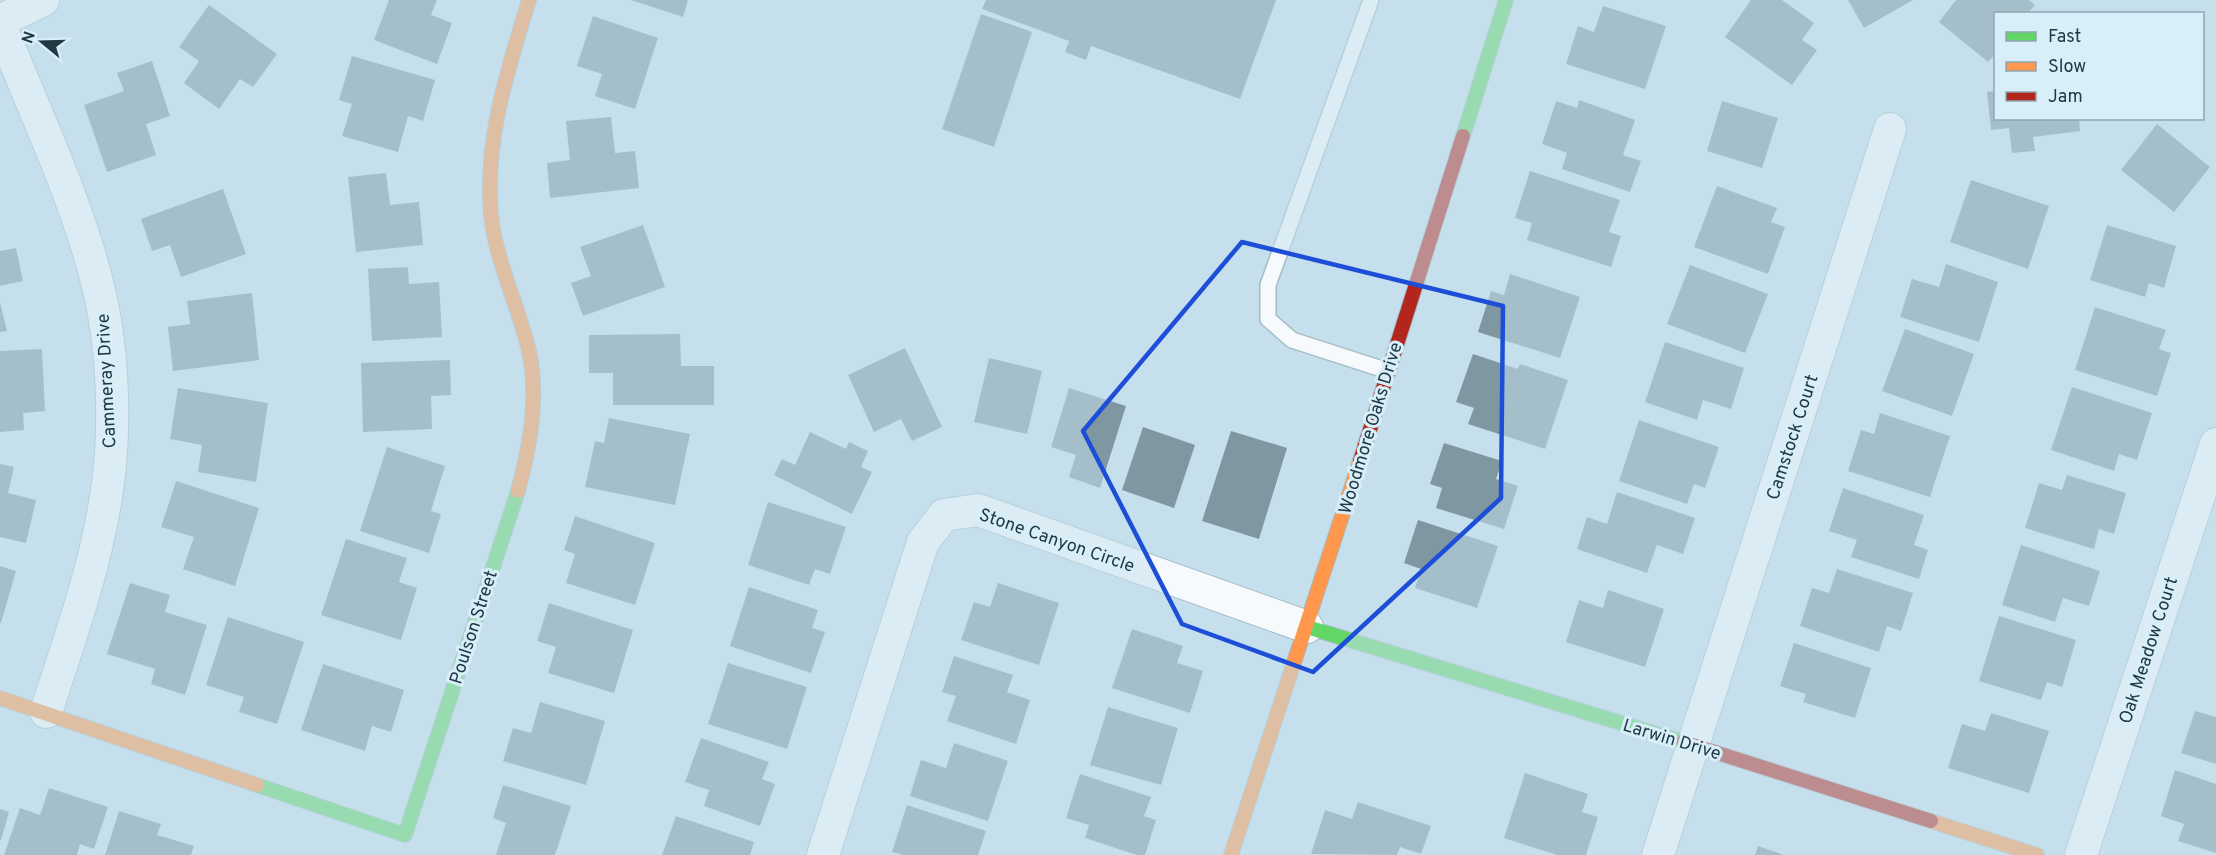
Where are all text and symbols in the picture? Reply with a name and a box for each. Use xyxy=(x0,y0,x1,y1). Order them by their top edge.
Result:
north arrow xyxy=(12,12,72,72)
legend xyxy=(1994,12,2204,120)
text: Fast xyxy=(2048,26,2081,49)
text: N xyxy=(18,29,41,46)
text: Slow xyxy=(2048,56,2086,79)
text: Jam xyxy=(2048,86,2083,109)
street label: Cammeray Drive xyxy=(92,313,123,449)
street label: Woodmore Oaks Drive xyxy=(1334,340,1408,517)
street label: Camstock Court xyxy=(1762,372,1825,503)
street label: Stone Canyon Circle xyxy=(976,504,1137,579)
street label: Poulson Street xyxy=(445,568,504,687)
street label: Oak Meadow Court xyxy=(2115,574,2184,727)
street label: Larwin Drive xyxy=(1620,715,1723,766)

